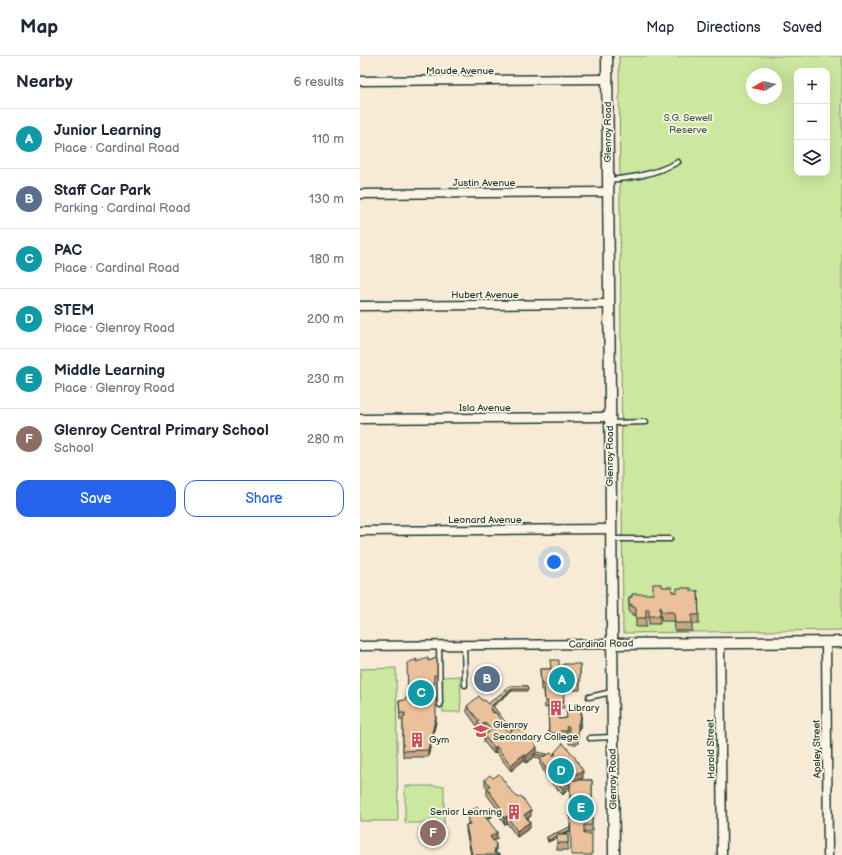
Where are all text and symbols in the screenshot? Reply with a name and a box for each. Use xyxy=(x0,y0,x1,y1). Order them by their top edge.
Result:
text: Map xyxy=(20,16,58,39)
text: Map xyxy=(646,19,674,36)
text: Directions xyxy=(696,19,761,36)
text: Saved xyxy=(783,19,822,36)
street label: Maude Avenue xyxy=(426,65,494,77)
north arrow xyxy=(746,68,782,104)
map controls xyxy=(794,68,830,176)
button: + xyxy=(794,68,830,104)
text: Nearby xyxy=(16,72,73,92)
text: 6 results xyxy=(294,74,344,90)
street label: Glenroy Road xyxy=(602,101,614,162)
button: − xyxy=(794,104,830,140)
park label: S.G. Sewell Reserve xyxy=(664,112,712,136)
text: Junior Learning xyxy=(54,121,161,140)
text: A xyxy=(25,131,33,147)
text: 110 m xyxy=(312,131,344,147)
text: Place · Cardinal Road xyxy=(54,140,180,156)
button: layers xyxy=(794,140,830,176)
street label: Justin Avenue xyxy=(452,177,516,189)
text: Staff Car Park xyxy=(54,181,151,200)
text: B xyxy=(24,191,34,207)
text: 130 m xyxy=(309,191,344,207)
text: Parking · Cardinal Road xyxy=(54,200,191,216)
text: PAC xyxy=(54,241,82,260)
text: C xyxy=(24,251,34,267)
text: 180 m xyxy=(309,251,344,267)
text: Place · Cardinal Road xyxy=(54,260,180,276)
street label: Hubert Avenue xyxy=(451,289,519,301)
text: STEM xyxy=(54,301,94,320)
text: D xyxy=(24,311,34,327)
text: 200 m xyxy=(307,311,344,327)
text: Place · Glenroy Road xyxy=(54,320,175,336)
text: Middle Learning xyxy=(54,361,165,380)
text: E xyxy=(25,371,33,387)
text: 230 m xyxy=(307,371,344,387)
text: Place · Glenroy Road xyxy=(54,380,175,396)
street label: Isla Avenue xyxy=(459,402,511,414)
text: Glenroy Central Primary School xyxy=(54,421,269,440)
street label: Glenroy Road xyxy=(604,425,616,486)
text: F xyxy=(25,431,33,447)
text: 280 m xyxy=(307,431,344,447)
text: School xyxy=(54,440,94,456)
button: Save xyxy=(16,480,176,517)
button: Share xyxy=(184,480,344,517)
street label: Leonard Avenue xyxy=(448,514,522,526)
your location xyxy=(544,552,564,572)
street label: Cardinal Road xyxy=(569,637,634,651)
pin: B xyxy=(474,664,500,694)
pin: A xyxy=(549,665,575,695)
pin: C xyxy=(408,678,434,708)
building icon: Library xyxy=(547,699,565,717)
place label: Library xyxy=(568,702,600,714)
place label: Glenroy Secondary College xyxy=(493,719,579,743)
street label: Harold Street xyxy=(704,719,718,779)
street label: Apsley Street xyxy=(810,720,824,778)
school or university icon: Glenroy Secondary College xyxy=(472,722,490,740)
building icon: Gym xyxy=(408,731,426,749)
place label: Gym xyxy=(429,734,449,746)
street label: Glenroy Road xyxy=(606,748,620,810)
pin: D xyxy=(548,756,574,786)
pin: E xyxy=(568,793,594,823)
building icon: Senior Learning xyxy=(505,803,523,821)
place label: Senior Learning xyxy=(430,806,502,818)
pin: F xyxy=(420,818,446,848)

